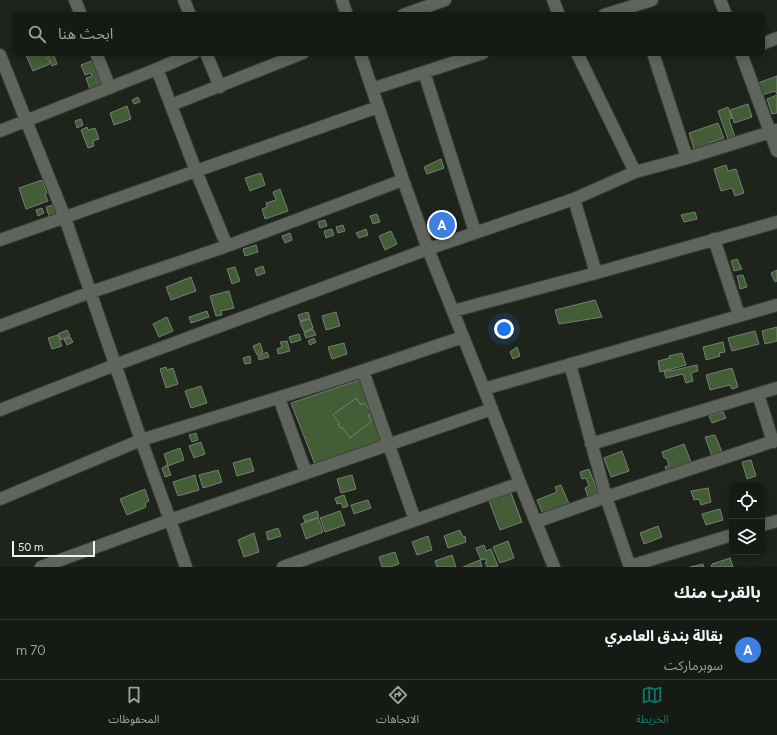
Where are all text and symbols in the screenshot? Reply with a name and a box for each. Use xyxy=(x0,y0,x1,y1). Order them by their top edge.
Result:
search box xyxy=(12,12,765,56)
icon: search xyxy=(26,23,48,45)
text: ابحث هنا xyxy=(58,25,113,43)
pin: A xyxy=(429,210,455,240)
your location xyxy=(494,319,514,339)
map controls xyxy=(729,483,765,555)
button: locate xyxy=(729,483,765,519)
button: layers xyxy=(729,519,765,555)
scale bar xyxy=(12,539,95,558)
text: 50 m xyxy=(18,541,43,554)
text: بالقرب منك xyxy=(674,582,761,602)
text: بقالة بندق العامري xyxy=(605,627,723,645)
text: 70 m xyxy=(16,643,46,658)
text: A xyxy=(743,643,753,658)
text: سوبرماركت xyxy=(664,658,723,673)
tab: المحفوظات xyxy=(108,684,159,731)
tab: الاتجاهات xyxy=(376,684,419,731)
tab: الخريطة xyxy=(636,684,669,731)

